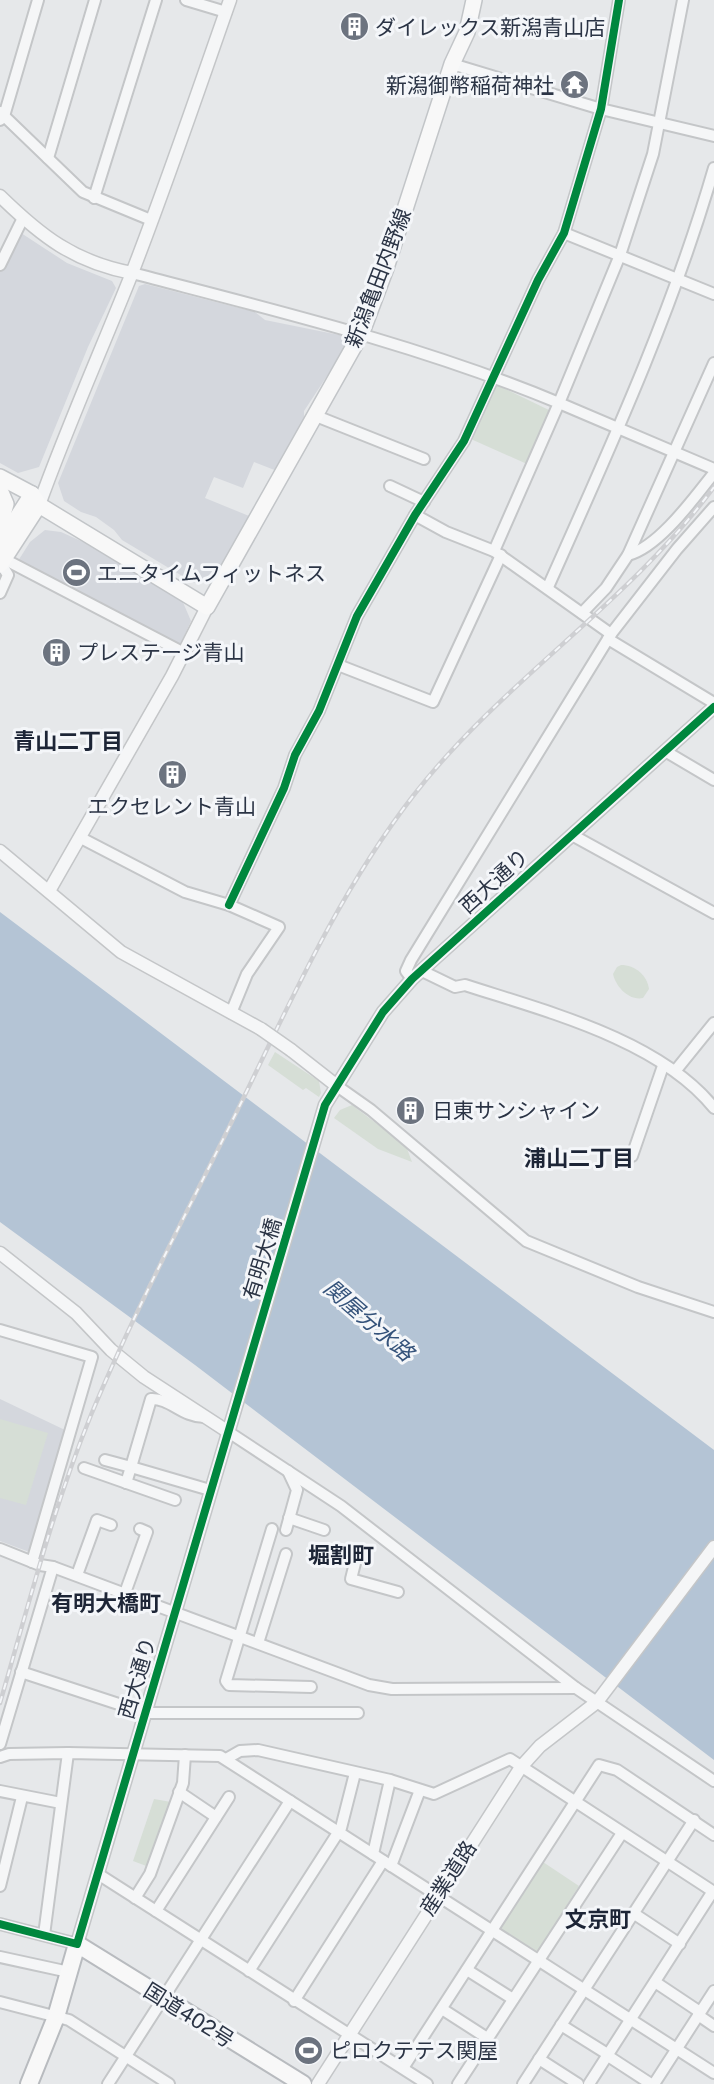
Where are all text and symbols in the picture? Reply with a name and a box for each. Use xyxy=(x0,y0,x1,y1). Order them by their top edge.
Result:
building icon: ダイレックス新潟青山店 xyxy=(338,11,370,43)
place label: ダイレックス新潟青山店 xyxy=(375,15,605,40)
temple icon: 新潟御幣稲荷神社 xyxy=(559,69,591,101)
place label: 新潟御幣稲荷神社 xyxy=(386,73,554,98)
street label: 新潟亀田内野線 xyxy=(340,205,416,351)
sports icon: エニタイムフィットネス xyxy=(60,557,92,589)
place label: エニタイムフィットネス xyxy=(97,561,326,586)
building icon: プレステージ青山 xyxy=(40,636,72,668)
place label: プレステージ青山 xyxy=(77,640,245,665)
district label: 青山二丁目 xyxy=(13,728,123,754)
building icon: エクセレント青山 xyxy=(156,759,188,791)
place label: エクセレント青山 xyxy=(88,794,256,819)
street label: 西大通り xyxy=(454,844,534,918)
building icon: 日東サンシャイン xyxy=(395,1094,427,1126)
place label: 日東サンシャイン xyxy=(432,1098,600,1123)
district label: 浦山二丁目 xyxy=(524,1145,634,1171)
street label: 有明大橋 xyxy=(238,1215,286,1303)
water label: 関屋分水路 xyxy=(319,1274,421,1367)
district label: 堀割町 xyxy=(308,1542,374,1568)
district label: 有明大橋町 xyxy=(51,1590,161,1616)
street label: 西大通り xyxy=(113,1634,161,1722)
street label: 産業道路 xyxy=(415,1836,481,1920)
district label: 文京町 xyxy=(565,1906,631,1932)
street label: 国道402号 xyxy=(139,1977,239,2053)
sports icon: ピロクテテス関屋 xyxy=(293,2034,325,2066)
place label: ピロクテテス関屋 xyxy=(330,2038,498,2063)

